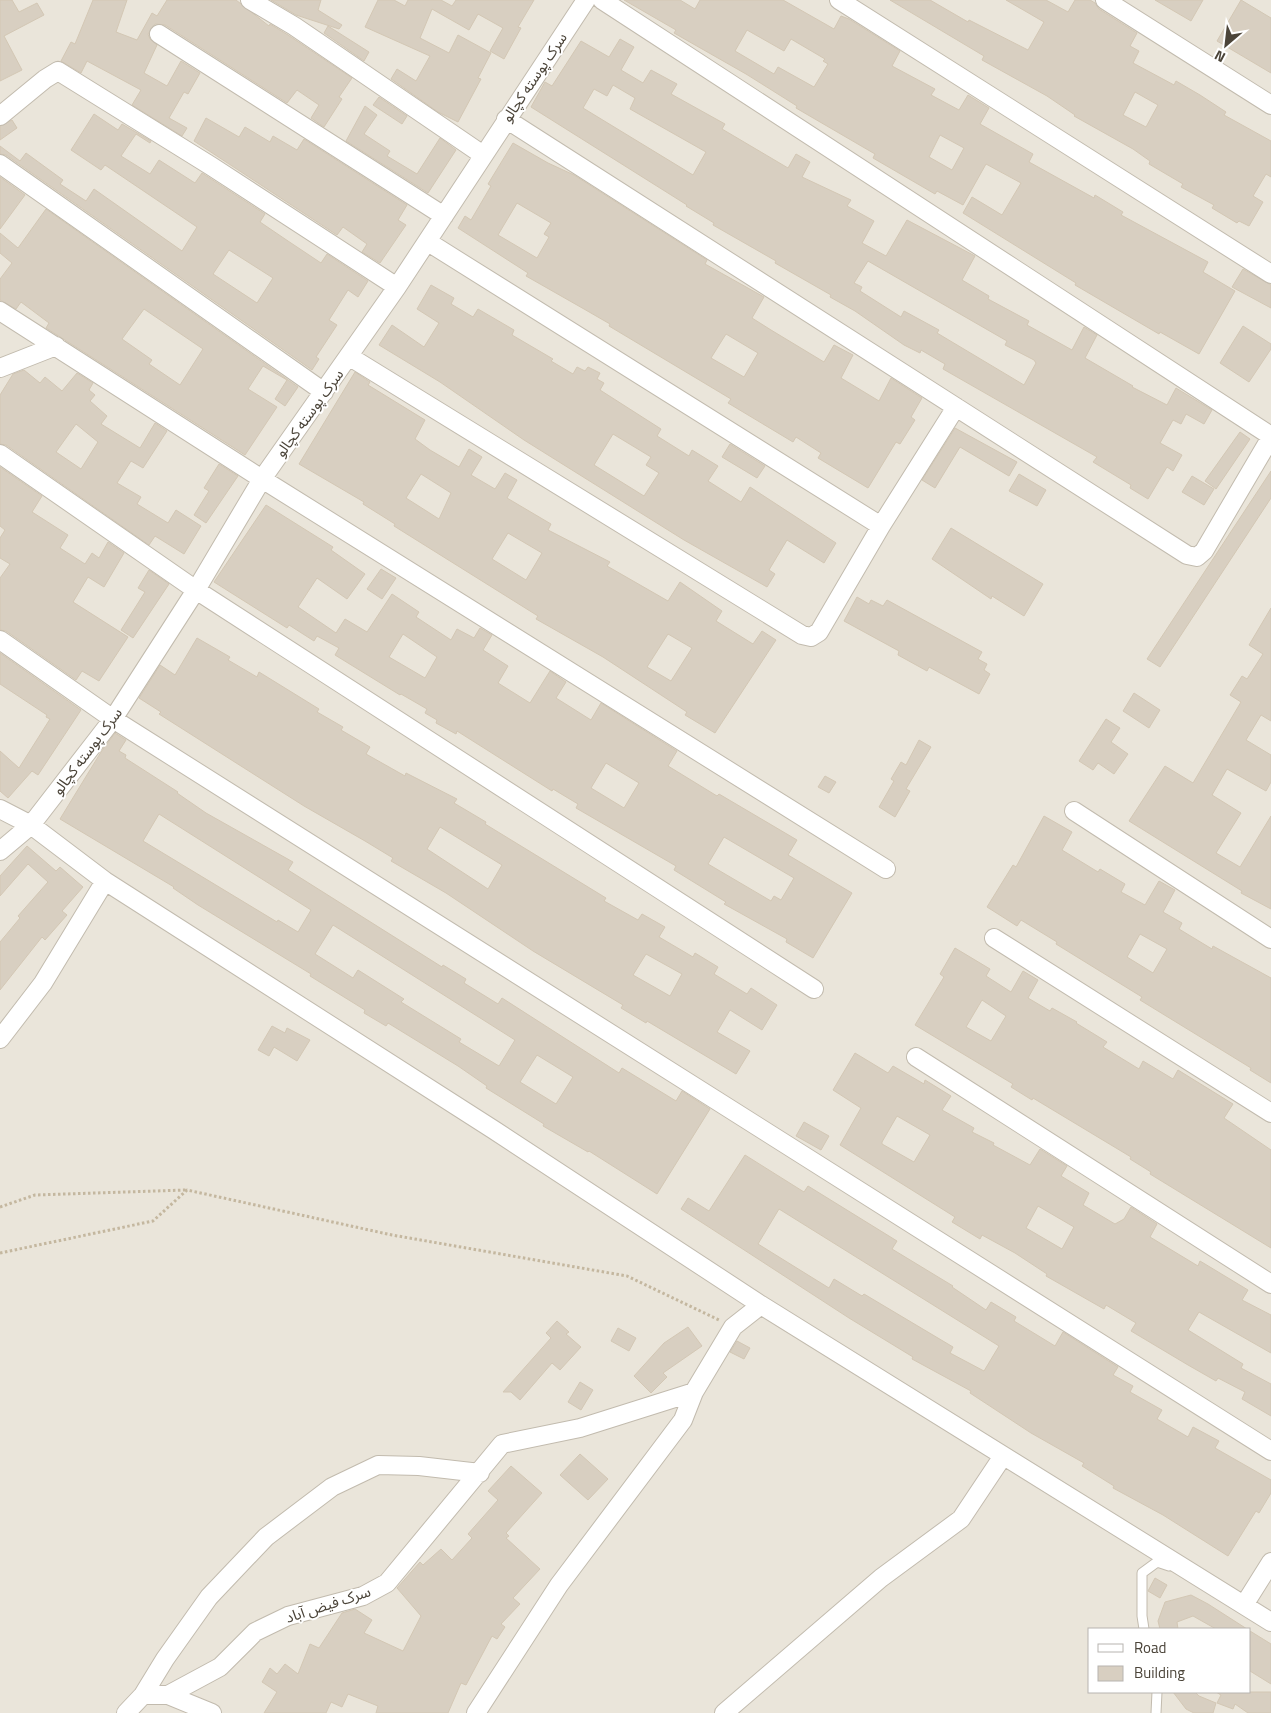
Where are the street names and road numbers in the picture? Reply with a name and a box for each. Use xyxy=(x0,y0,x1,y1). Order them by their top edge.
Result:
street label: سرک پوسته کچالو xyxy=(495,27,573,127)
street label: سرک پوسته کچالو xyxy=(269,364,349,462)
street label: سرک پوسته کچالو xyxy=(46,702,128,800)
street label: سرک فيض آباد xyxy=(282,1579,374,1629)

